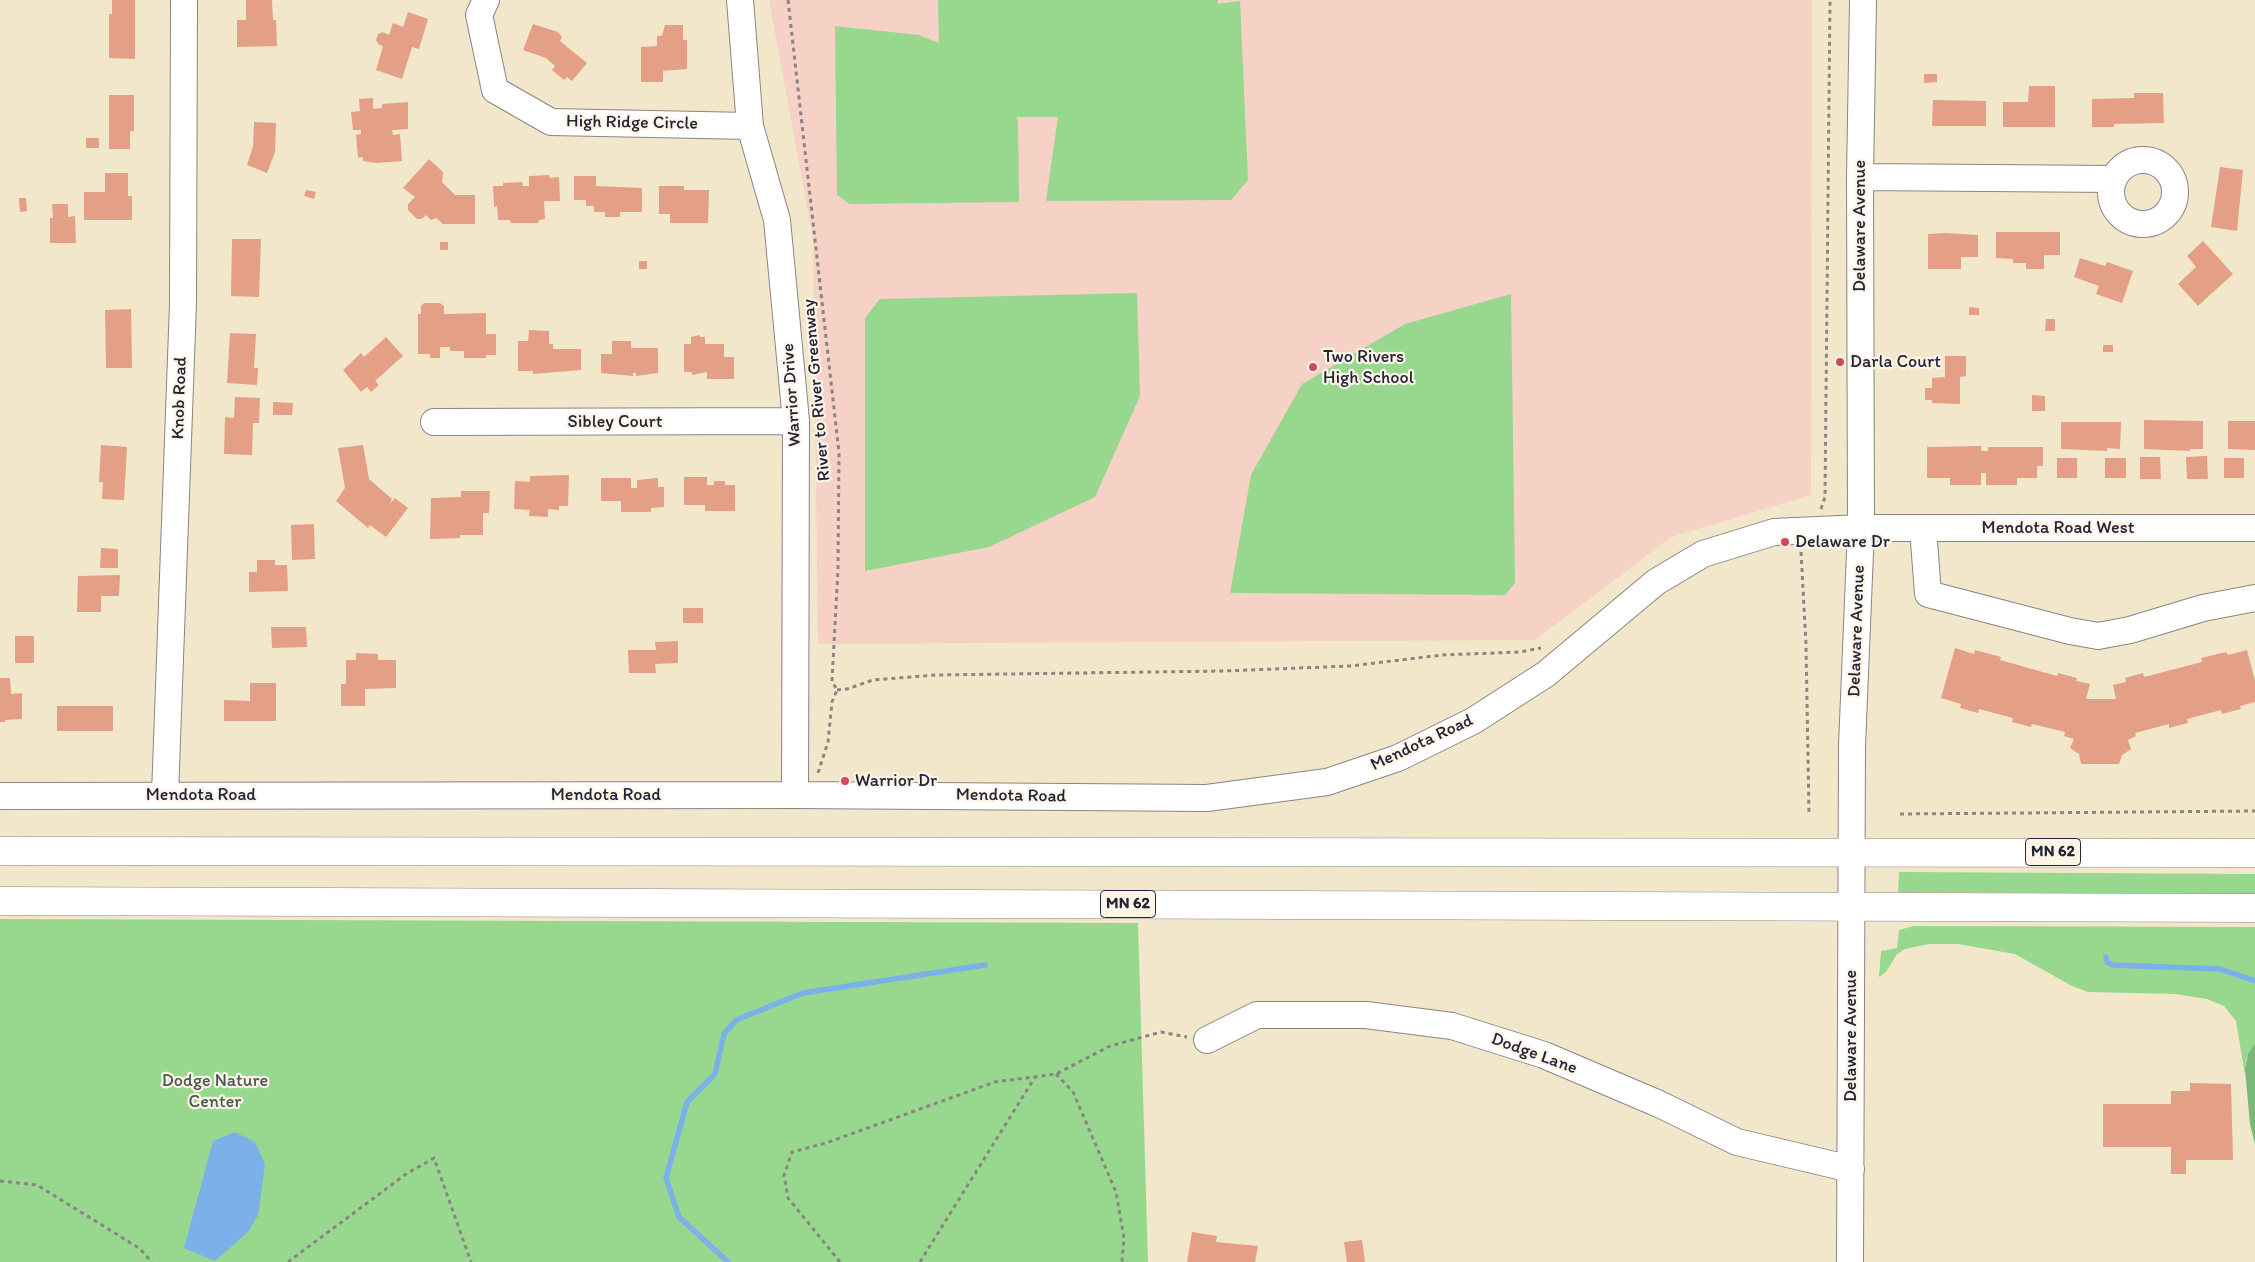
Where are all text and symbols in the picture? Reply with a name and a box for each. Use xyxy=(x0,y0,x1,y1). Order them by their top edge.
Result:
street label: High Ridge Circle xyxy=(566,111,698,135)
street label: Delaware Avenue xyxy=(1849,160,1871,292)
street label: River to River Greenway xyxy=(798,298,836,482)
street label: Warrior Drive xyxy=(778,343,806,447)
place label: Two Rivers High School xyxy=(1323,346,1414,388)
place label: Darla Court xyxy=(1850,351,1941,373)
street label: Knob Road xyxy=(168,356,192,440)
marker: Darla Court xyxy=(1834,356,1846,368)
marker: Two Rivers High School xyxy=(1307,361,1319,373)
street label: Sibley Court xyxy=(568,411,662,433)
street label: Mendota Road West xyxy=(1982,517,2134,539)
place label: Delaware Dr xyxy=(1795,531,1890,553)
marker: Delaware Dr xyxy=(1779,536,1791,548)
street label: Delaware Avenue xyxy=(1844,565,1870,697)
street label: Mendota Road xyxy=(1367,710,1477,776)
place label: Warrior Dr xyxy=(855,770,937,792)
marker: Warrior Dr xyxy=(839,775,851,787)
street label: Mendota Road xyxy=(146,784,256,806)
street label: Mendota Road xyxy=(551,784,661,806)
street label: Mendota Road xyxy=(956,784,1066,808)
road number: MN 62 xyxy=(2026,839,2080,866)
road number: MN 62 xyxy=(1100,891,1156,918)
street label: Delaware Avenue xyxy=(1840,970,1862,1102)
street label: Dodge Lane xyxy=(1488,1028,1580,1080)
park label: Dodge Nature Center xyxy=(162,1070,268,1112)

